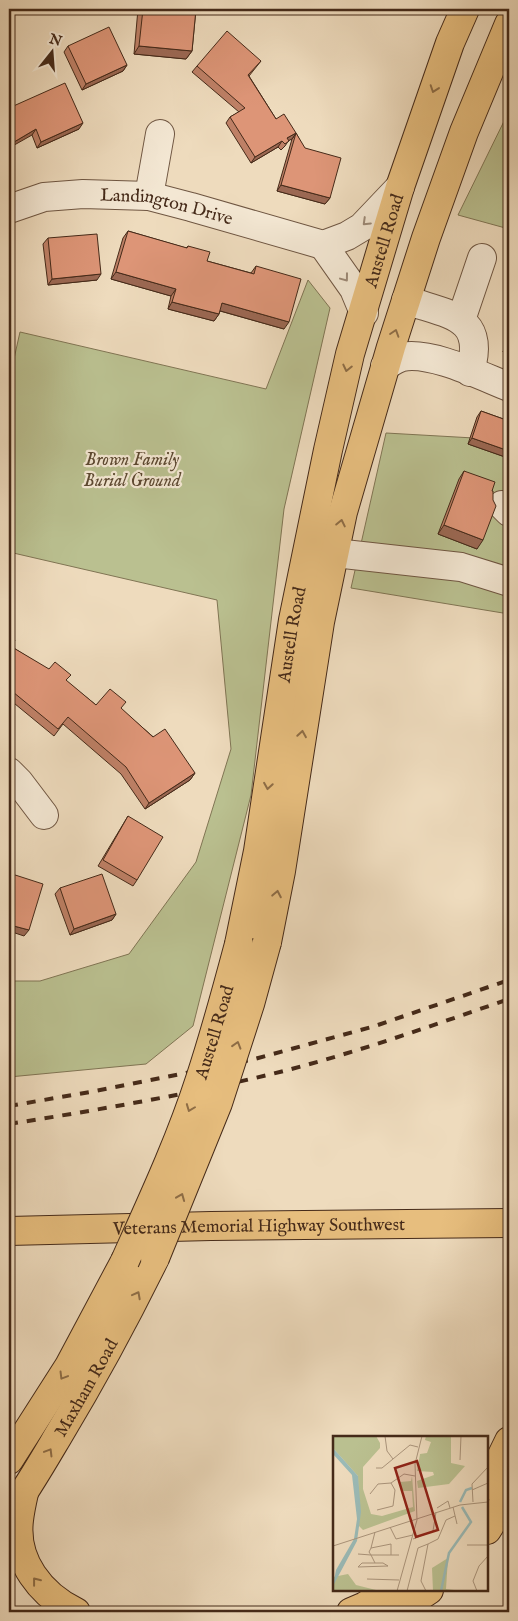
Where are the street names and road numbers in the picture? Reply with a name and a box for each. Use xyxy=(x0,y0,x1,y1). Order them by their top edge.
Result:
street label: Landington Drive xyxy=(100,185,235,231)
street label: Austell Road xyxy=(360,191,410,292)
street label: Austell Road xyxy=(274,584,313,685)
street label: Austell Road xyxy=(190,983,240,1083)
street label: Veterans Memorial Highway Southwest xyxy=(112,1214,405,1241)
street label: Maxham Road xyxy=(50,1335,124,1442)

